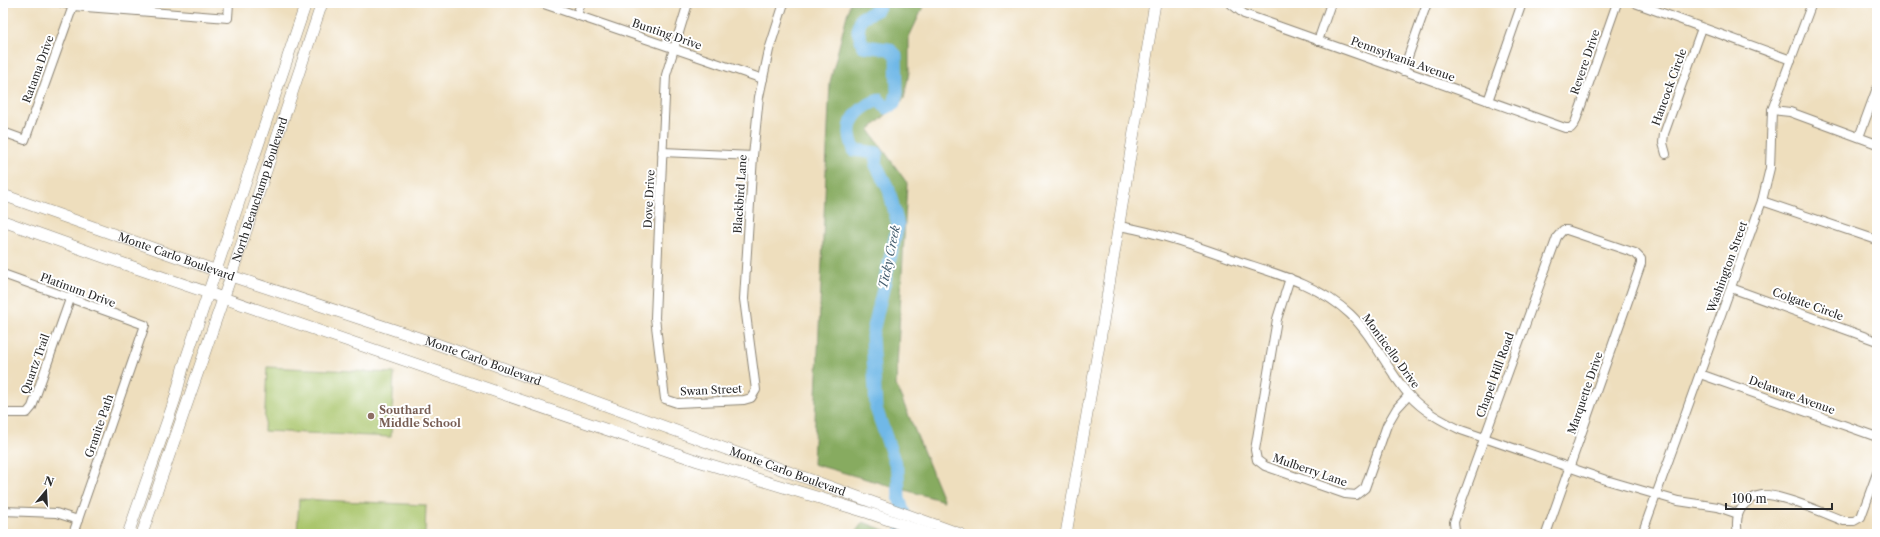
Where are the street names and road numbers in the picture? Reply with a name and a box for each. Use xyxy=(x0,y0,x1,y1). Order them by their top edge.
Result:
street label: Bunting Drive xyxy=(630,16,704,52)
street label: Revere Drive xyxy=(1567,28,1603,96)
street label: Ratama Drive xyxy=(19,33,57,105)
street label: Pennsylvania Avenue xyxy=(1349,34,1457,84)
street label: Hancock Circle xyxy=(1649,47,1689,127)
street label: North Beauchamp Boulevard xyxy=(229,115,291,264)
street label: Blackbird Lane xyxy=(730,154,750,234)
street label: Dove Drive xyxy=(640,169,658,229)
street label: Washington Street xyxy=(1704,219,1750,316)
street label: Monte Carlo Boulevard xyxy=(116,229,237,284)
street label: Platinum Drive xyxy=(38,270,118,310)
street label: Colgate Circle xyxy=(1771,285,1845,323)
street label: Monticello Drive xyxy=(1359,311,1423,391)
street label: Chapel Hill Road xyxy=(1473,330,1517,420)
street label: Quartz Trail xyxy=(18,331,53,396)
street label: Monte Carlo Boulevard xyxy=(423,334,543,388)
street label: Marquette Drive xyxy=(1564,350,1606,436)
street label: Delaware Avenue xyxy=(1747,373,1837,417)
street label: Swan Street xyxy=(680,381,742,399)
street label: Granite Path xyxy=(82,392,116,460)
street label: Monte Carlo Boulevard xyxy=(728,444,848,499)
street label: Mulberry Lane xyxy=(1271,451,1349,489)

